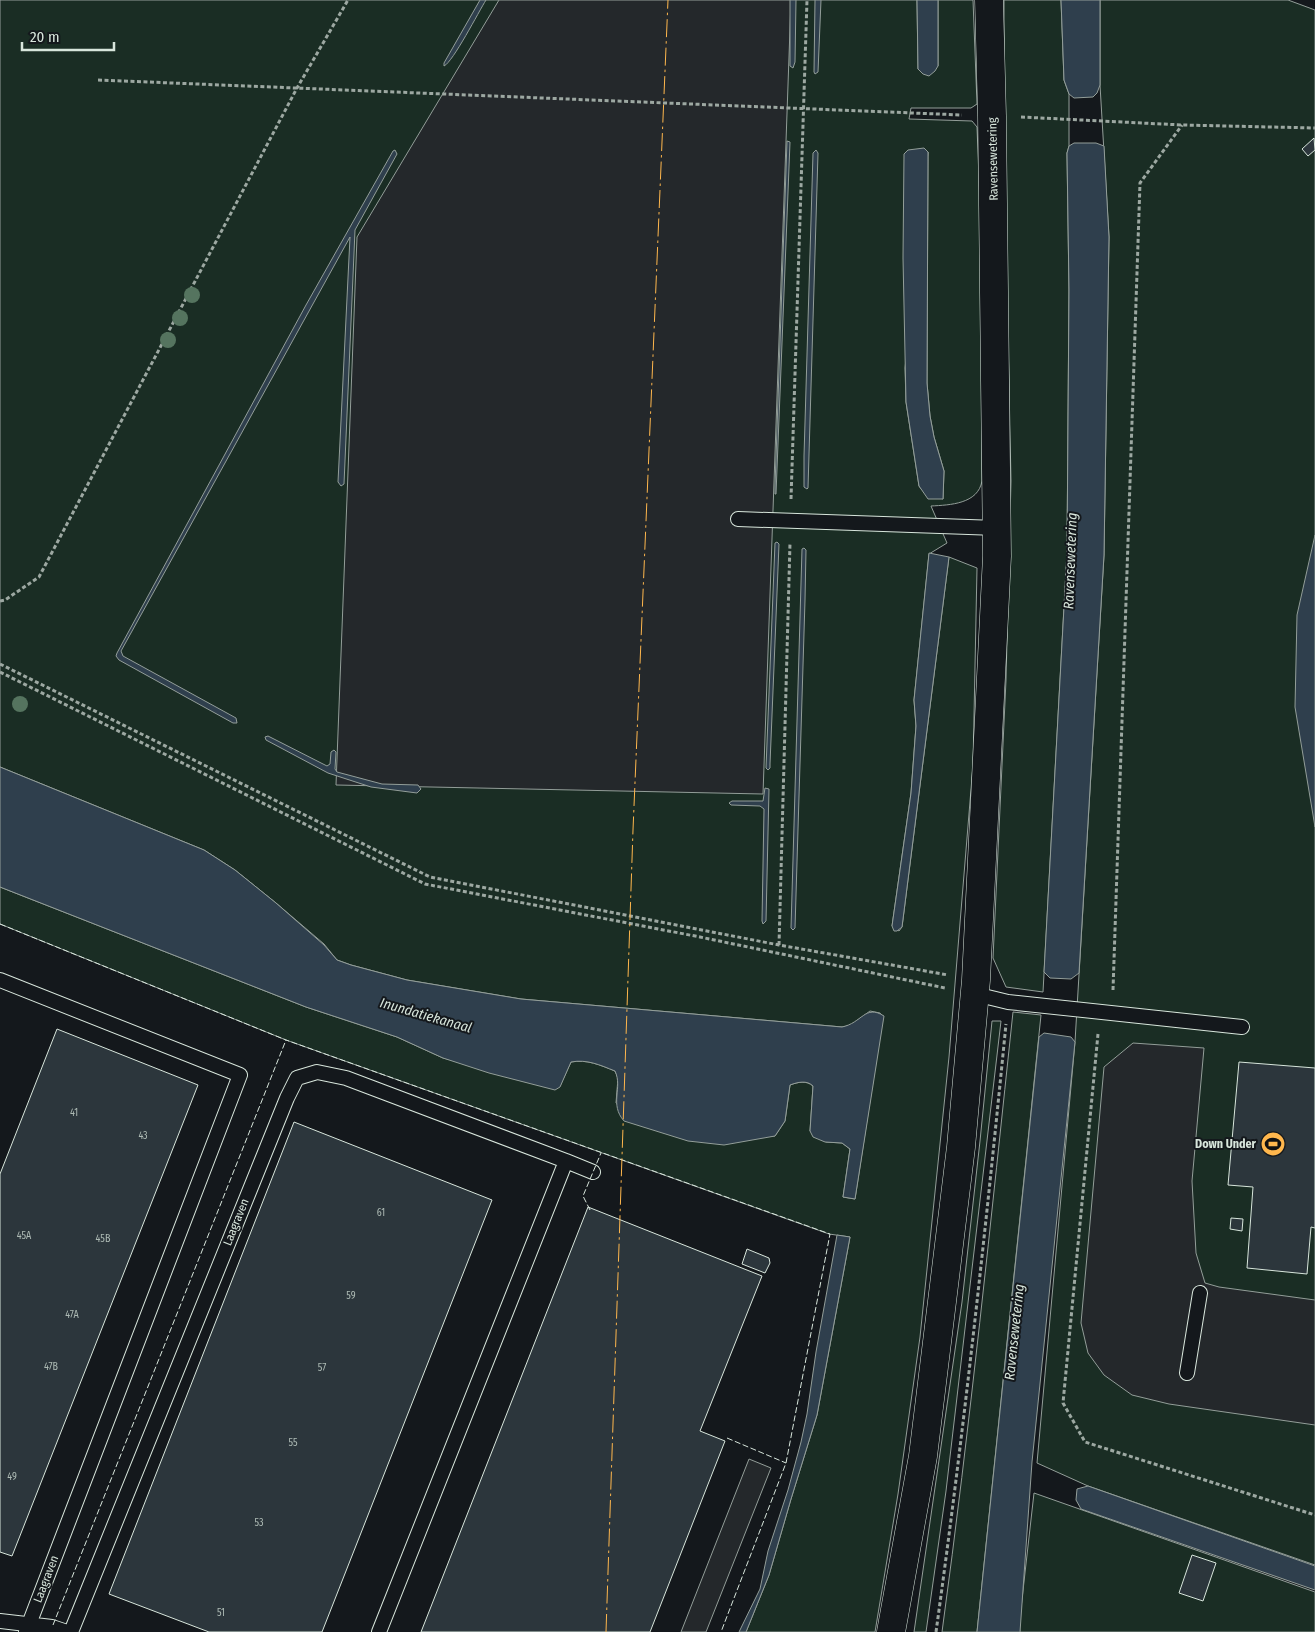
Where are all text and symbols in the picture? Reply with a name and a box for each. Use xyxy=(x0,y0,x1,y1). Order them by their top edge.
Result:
scale bar xyxy=(22,20,115,52)
text: 20 m xyxy=(30,28,60,46)
street label: Ravensewetering xyxy=(985,117,1001,201)
water label: Ravensewetering xyxy=(1060,512,1081,610)
water label: Inundatiekanaal xyxy=(378,994,474,1037)
house number: 41 xyxy=(70,1107,78,1119)
house number: 43 xyxy=(138,1130,148,1142)
sports icon: Down Under xyxy=(1260,1131,1286,1157)
place label: Down Under xyxy=(1195,1137,1257,1151)
street label: Laagraven xyxy=(220,1196,252,1248)
house number: 61 xyxy=(377,1207,385,1219)
house number: 45A xyxy=(17,1230,32,1242)
house number: 45B xyxy=(96,1233,111,1245)
water label: Ravensewetering xyxy=(1001,1283,1028,1381)
house number: 59 xyxy=(346,1290,356,1302)
house number: 47A xyxy=(65,1309,80,1321)
house number: 47B xyxy=(44,1361,59,1373)
house number: 57 xyxy=(318,1362,326,1374)
house number: 55 xyxy=(288,1437,298,1449)
house number: 49 xyxy=(7,1471,17,1483)
house number: 53 xyxy=(254,1517,264,1529)
street label: Laagraven xyxy=(31,1553,61,1605)
house number: 51 xyxy=(217,1607,225,1619)

